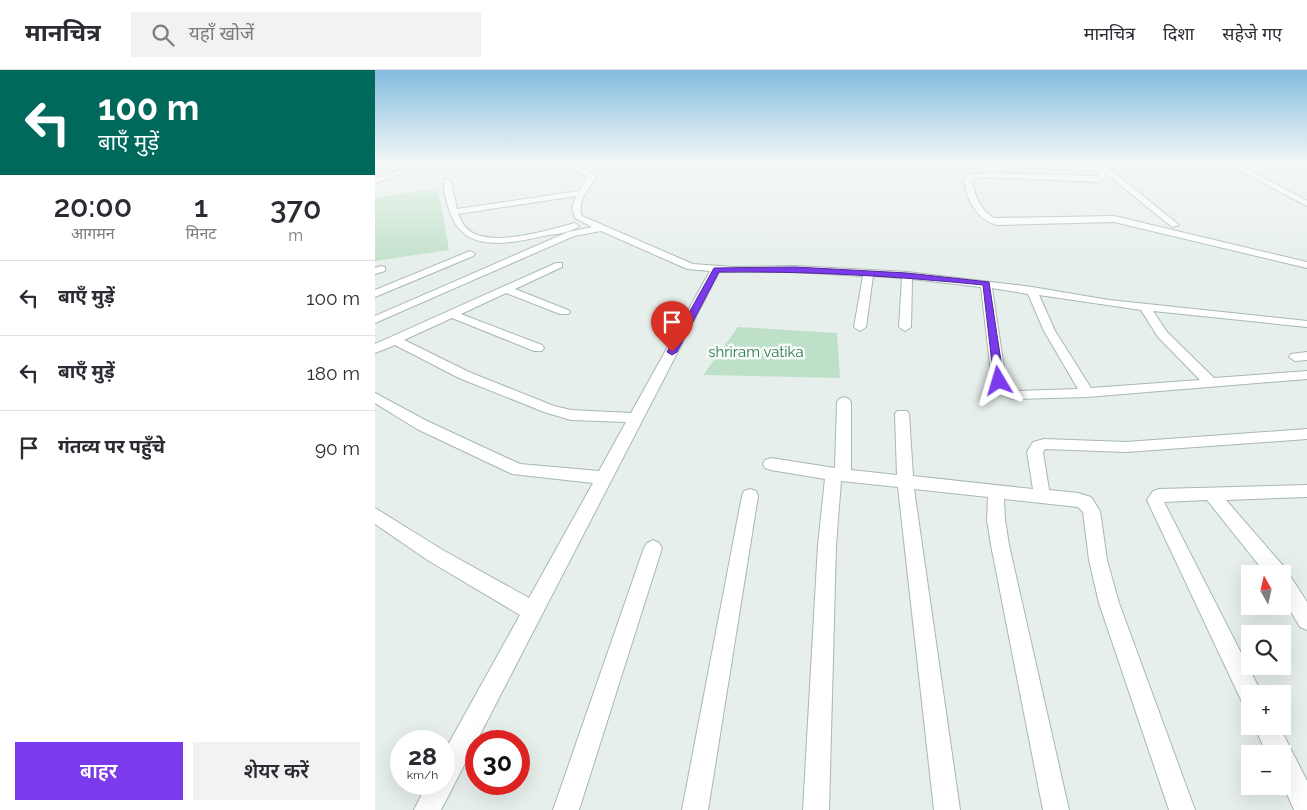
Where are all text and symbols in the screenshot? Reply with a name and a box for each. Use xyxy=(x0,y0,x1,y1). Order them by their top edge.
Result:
search box xyxy=(131,12,481,57)
text: मानचित्र xyxy=(25,18,101,47)
icon: search xyxy=(149,21,177,49)
text: यहाँ खोजें xyxy=(189,22,254,44)
text: मानचित्र xyxy=(1084,23,1135,44)
text: दिशा xyxy=(1163,23,1194,44)
text: सहेजे गए xyxy=(1222,23,1282,44)
text: 100 m xyxy=(98,87,199,128)
icon: left xyxy=(15,90,80,155)
text: बाएँ मुड़ें xyxy=(98,129,159,155)
text: 20:00 xyxy=(54,189,132,224)
text: 1 xyxy=(194,189,208,224)
text: 370 xyxy=(270,191,321,226)
text: आगमन xyxy=(71,224,115,243)
text: मिनट xyxy=(186,224,216,243)
text: m xyxy=(288,226,303,245)
icon: left xyxy=(15,284,43,312)
text: बाएँ मुड़ें xyxy=(58,285,115,307)
text: 100 m xyxy=(306,287,360,309)
pin xyxy=(651,301,693,352)
icon: arrive xyxy=(658,308,686,336)
park label: shriram vatika xyxy=(708,343,804,361)
position arrow xyxy=(972,354,1024,406)
icon: left xyxy=(15,359,43,387)
text: बाएँ मुड़ें xyxy=(58,360,115,382)
text: 180 m xyxy=(307,362,360,384)
icon: arrive xyxy=(15,434,43,462)
text: गंतव्य पर पहुँचे xyxy=(58,435,165,457)
text: 90 m xyxy=(315,437,360,459)
north arrow xyxy=(1241,565,1291,615)
map controls xyxy=(1241,565,1291,795)
button: search xyxy=(1241,625,1291,675)
button: + xyxy=(1241,685,1291,735)
speed limit sign: 30 xyxy=(465,730,530,795)
text: 28 xyxy=(408,741,437,771)
button: बाहर xyxy=(15,742,183,800)
button: शेयर करें xyxy=(193,742,360,800)
button: − xyxy=(1241,745,1291,795)
text: km/h xyxy=(407,768,438,782)

